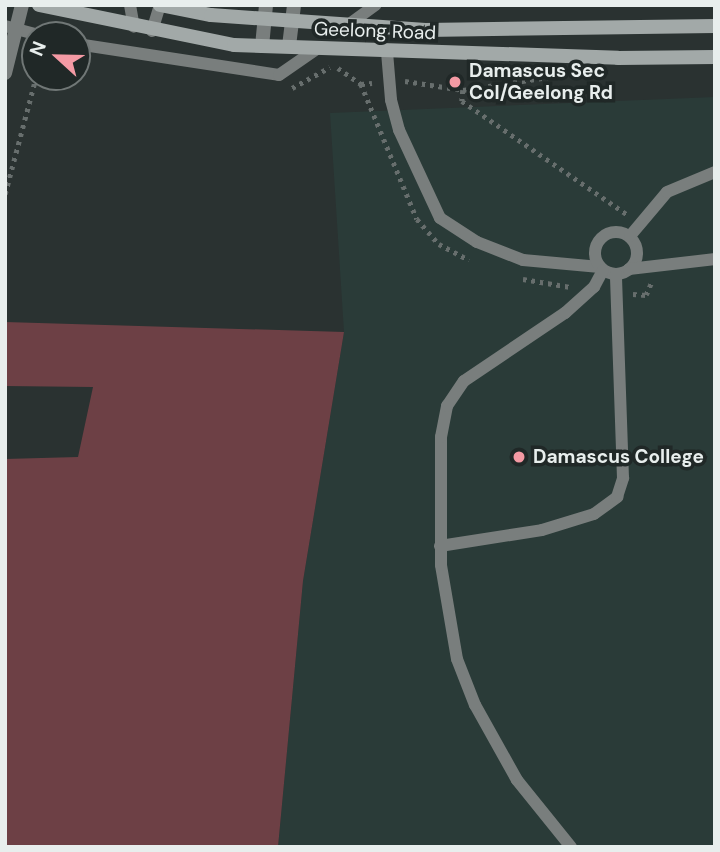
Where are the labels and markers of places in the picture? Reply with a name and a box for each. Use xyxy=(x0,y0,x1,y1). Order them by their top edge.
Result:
place label: Damascus Sec Col/Geelong Rd xyxy=(469,60,613,104)
marker: Damascus Sec Col/Geelong Rd xyxy=(447,74,463,90)
place label: Damascus College xyxy=(533,446,704,468)
marker: Damascus College xyxy=(511,449,527,465)

